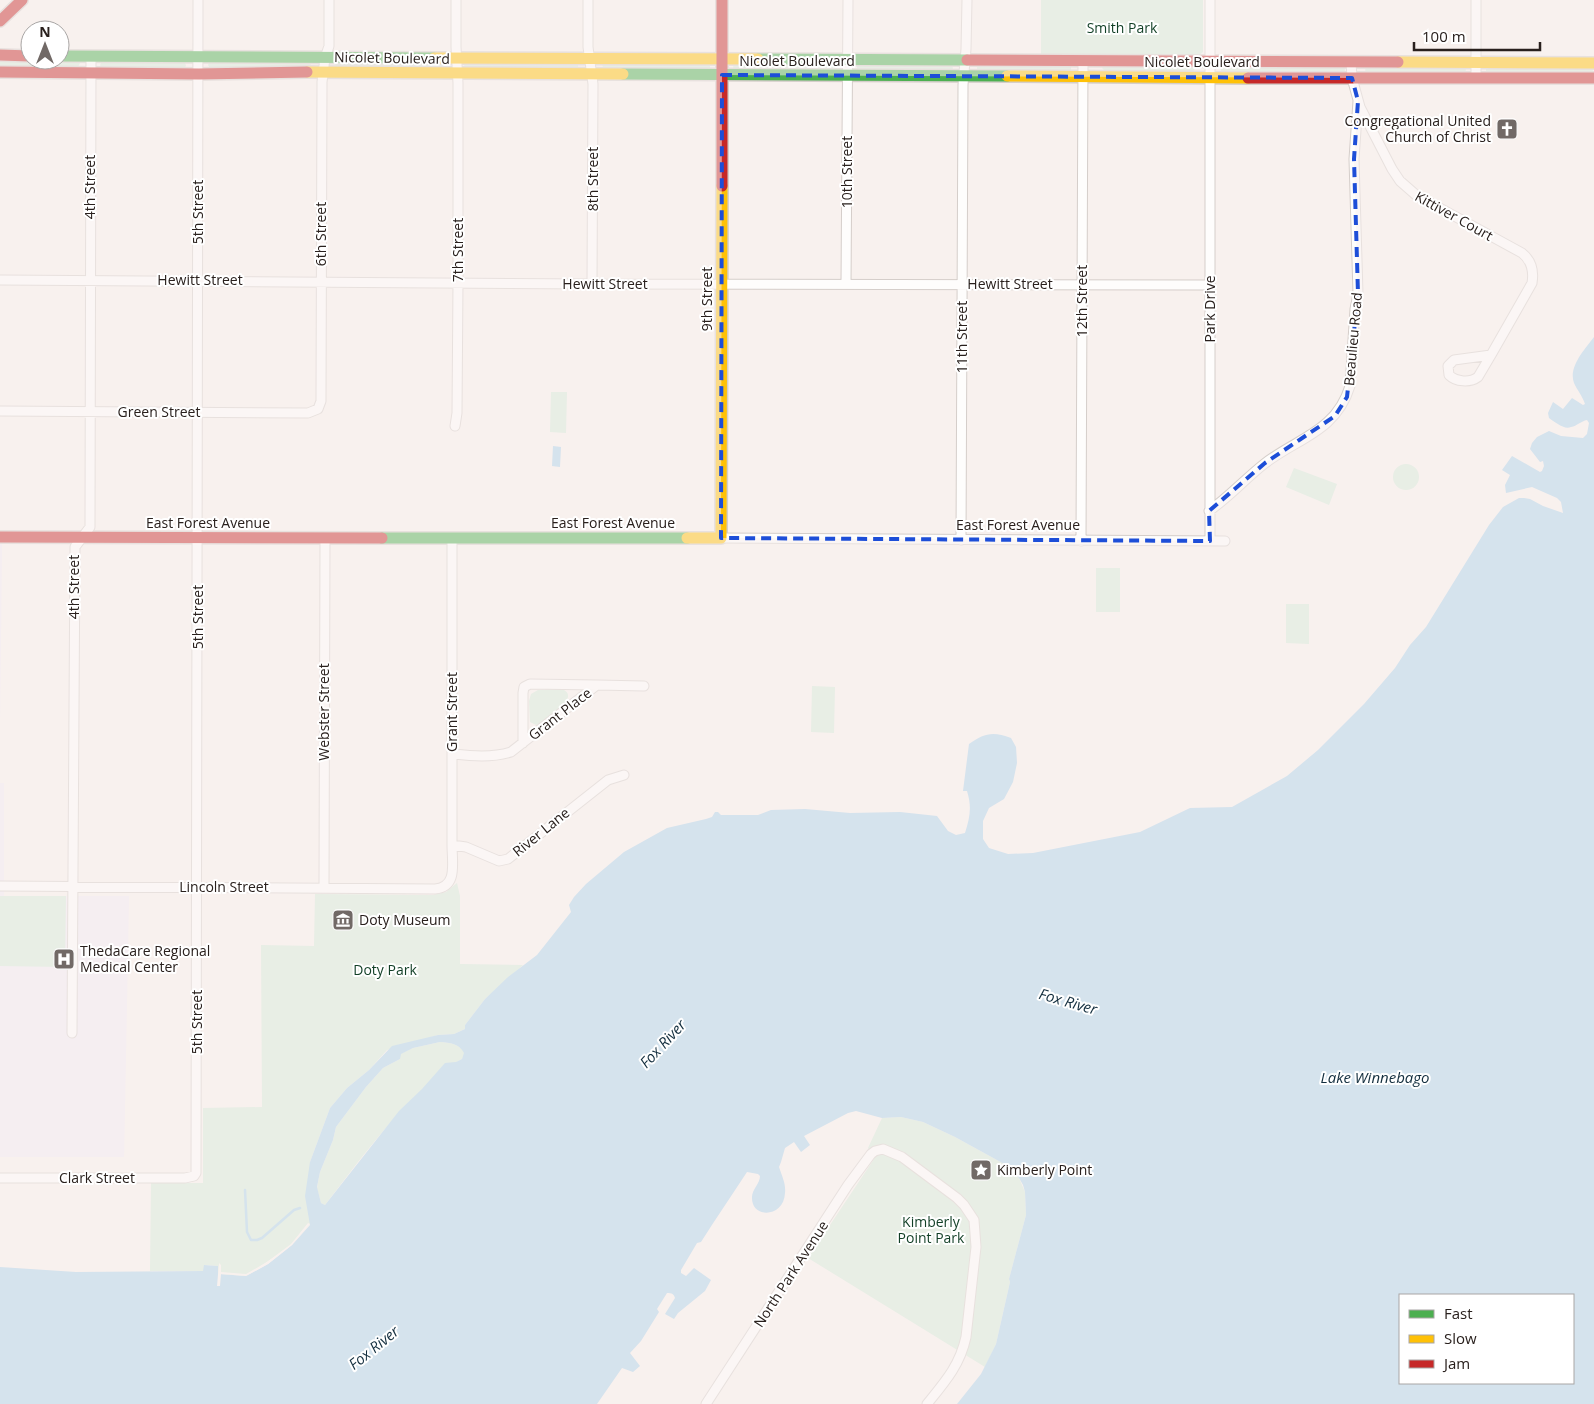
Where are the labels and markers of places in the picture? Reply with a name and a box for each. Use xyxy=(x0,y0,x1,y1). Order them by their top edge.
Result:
place label: Congregational United Church of Christ xyxy=(1344,111,1491,146)
church icon: Congregational United Church of Christ xyxy=(1495,117,1519,141)
museum icon: Doty Museum xyxy=(331,908,355,932)
place label: Doty Museum xyxy=(359,910,450,929)
place label: ThedaCare Regional Medical Center xyxy=(80,941,210,976)
hospital icon: ThedaCare Regional Medical Center xyxy=(52,947,76,971)
place icon: Kimberly Point xyxy=(969,1158,993,1182)
place label: Kimberly Point xyxy=(997,1160,1092,1179)

